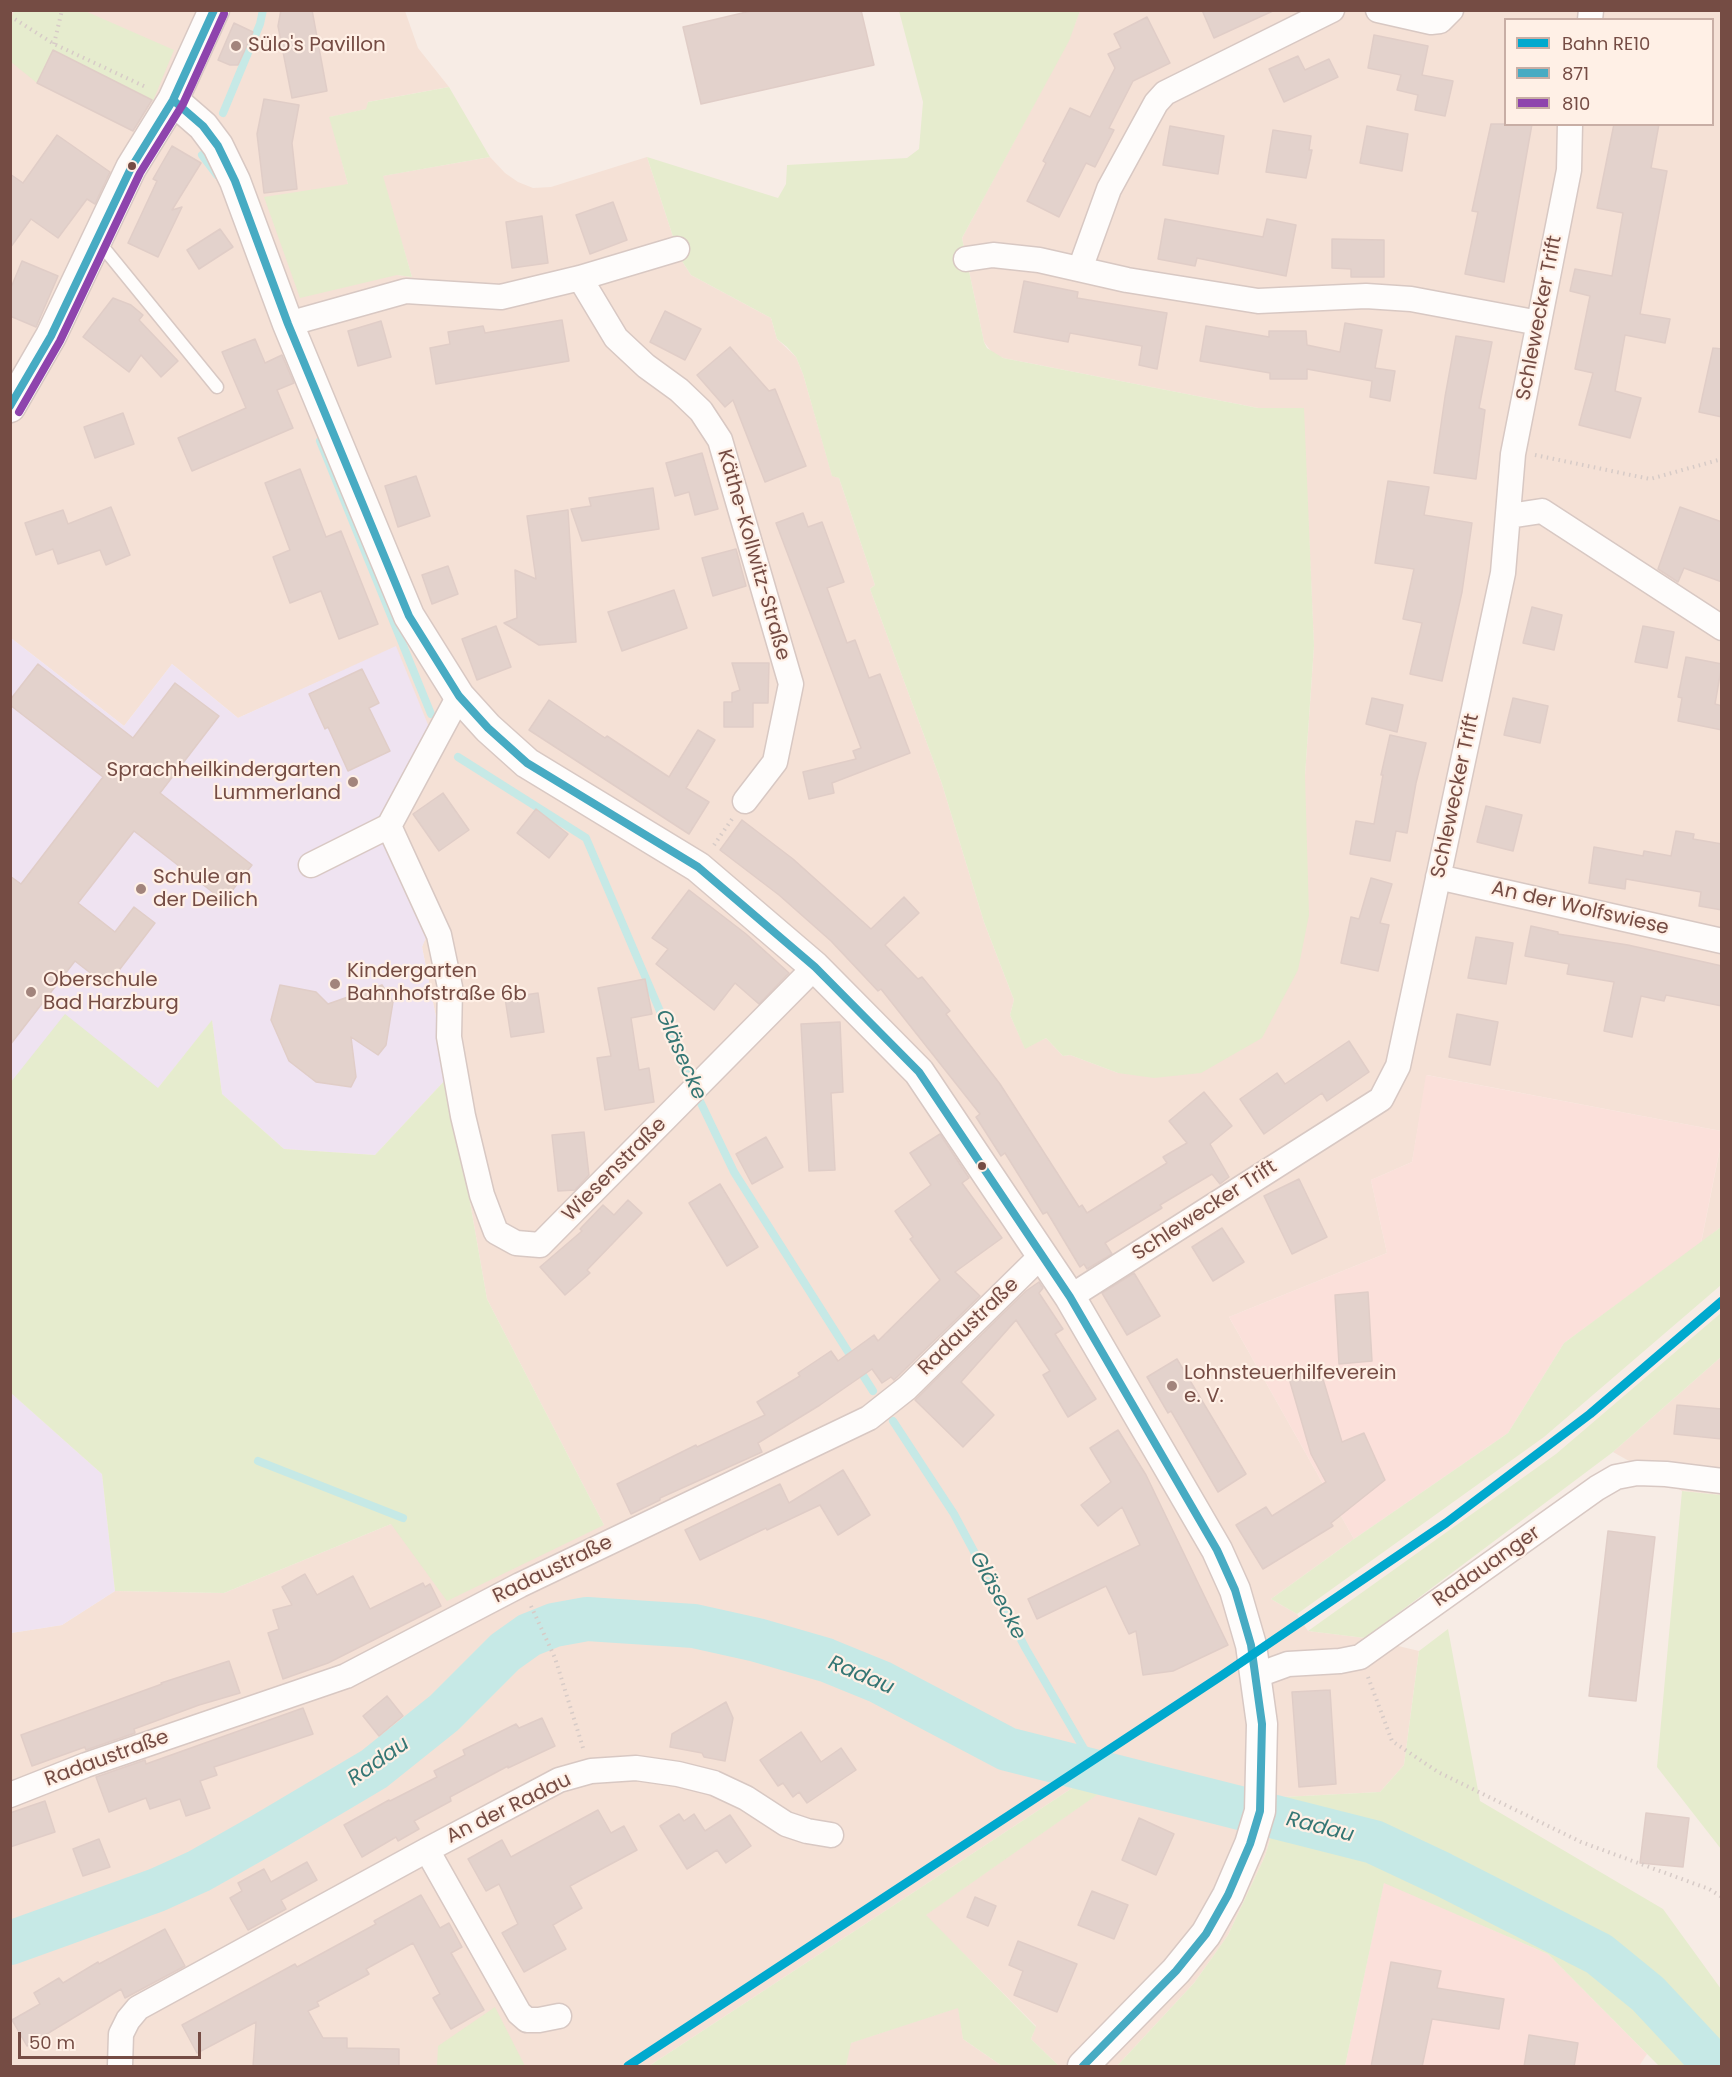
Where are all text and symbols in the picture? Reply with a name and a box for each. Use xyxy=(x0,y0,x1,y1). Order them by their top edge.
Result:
legend xyxy=(1504,18,1714,126)
text: Bahn RE10 xyxy=(1562,31,1650,56)
place label: Sülo's Pavillon xyxy=(248,34,386,58)
marker: Sülo's Pavillon xyxy=(229,39,243,53)
text: 871 xyxy=(1562,61,1589,86)
text: 810 xyxy=(1562,91,1590,116)
unlabelled marker xyxy=(126,160,138,172)
street label: Schlewecker Trift xyxy=(1512,233,1568,403)
street label: Käthe-Kollwitz-Straße xyxy=(711,447,795,663)
street label: Schlewecker Trift xyxy=(1427,712,1485,880)
place label: Sprachheilkindergarten Lummerland xyxy=(106,759,341,806)
marker: Sprachheilkindergarten Lummerland xyxy=(346,775,360,789)
place label: Schule an der Deilich xyxy=(153,866,258,913)
street label: An der Wolfswiese xyxy=(1489,877,1671,941)
marker: Schule an der Deilich xyxy=(134,882,148,896)
place label: Kindergarten Bahnhofstraße 6b xyxy=(347,960,527,1007)
place label: Oberschule Bad Harzburg xyxy=(43,969,179,1016)
marker: Kindergarten Bahnhofstraße 6b xyxy=(328,977,342,991)
marker: Oberschule Bad Harzburg xyxy=(24,985,38,999)
water label: Gläsecke xyxy=(649,1006,711,1104)
street label: Wiesenstraße xyxy=(558,1113,672,1227)
street label: Schlewecker Trift xyxy=(1128,1155,1282,1267)
unlabelled marker xyxy=(976,1160,988,1172)
street label: Radaustraße xyxy=(914,1273,1024,1381)
place label: Lohnsteuerhilfeverein e. V. xyxy=(1184,1362,1397,1409)
marker: Lohnsteuerhilfeverein e. V. xyxy=(1165,1379,1179,1393)
street label: Radauanger xyxy=(1429,1521,1545,1613)
street label: Radaustraße xyxy=(489,1531,617,1609)
water label: Gläsecke xyxy=(963,1548,1031,1644)
water label: Radau xyxy=(824,1651,898,1701)
street label: Radaustraße xyxy=(42,1725,172,1793)
water label: Radau xyxy=(344,1732,414,1792)
street label: An der Radau xyxy=(443,1768,575,1850)
water label: Radau xyxy=(1284,1807,1356,1849)
scale bar xyxy=(21,2020,204,2058)
text: 50 m xyxy=(29,2030,75,2055)

